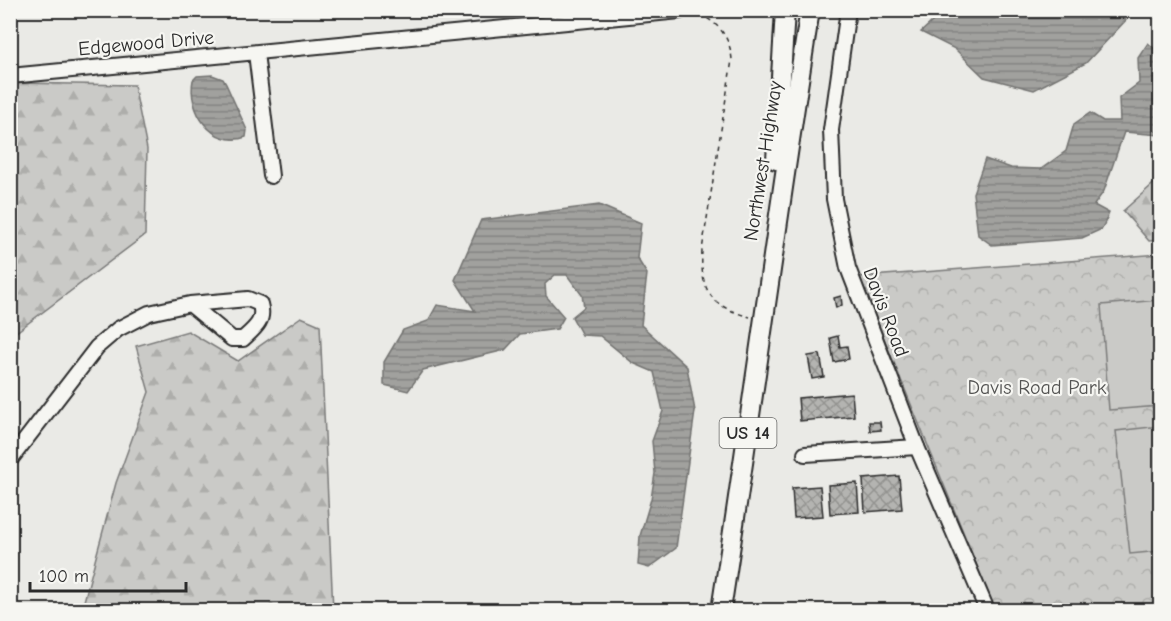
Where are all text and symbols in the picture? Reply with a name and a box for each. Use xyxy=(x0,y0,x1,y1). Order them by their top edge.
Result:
street label: Edgewood Drive xyxy=(77,26,215,60)
street label: Northwest Highway xyxy=(739,79,787,243)
street label: Davis Road xyxy=(858,264,914,360)
park label: Davis Road Park xyxy=(968,376,1107,399)
road number: US 14 xyxy=(720,418,777,448)
scale bar xyxy=(30,555,186,593)
text: 100 m xyxy=(39,566,89,587)

